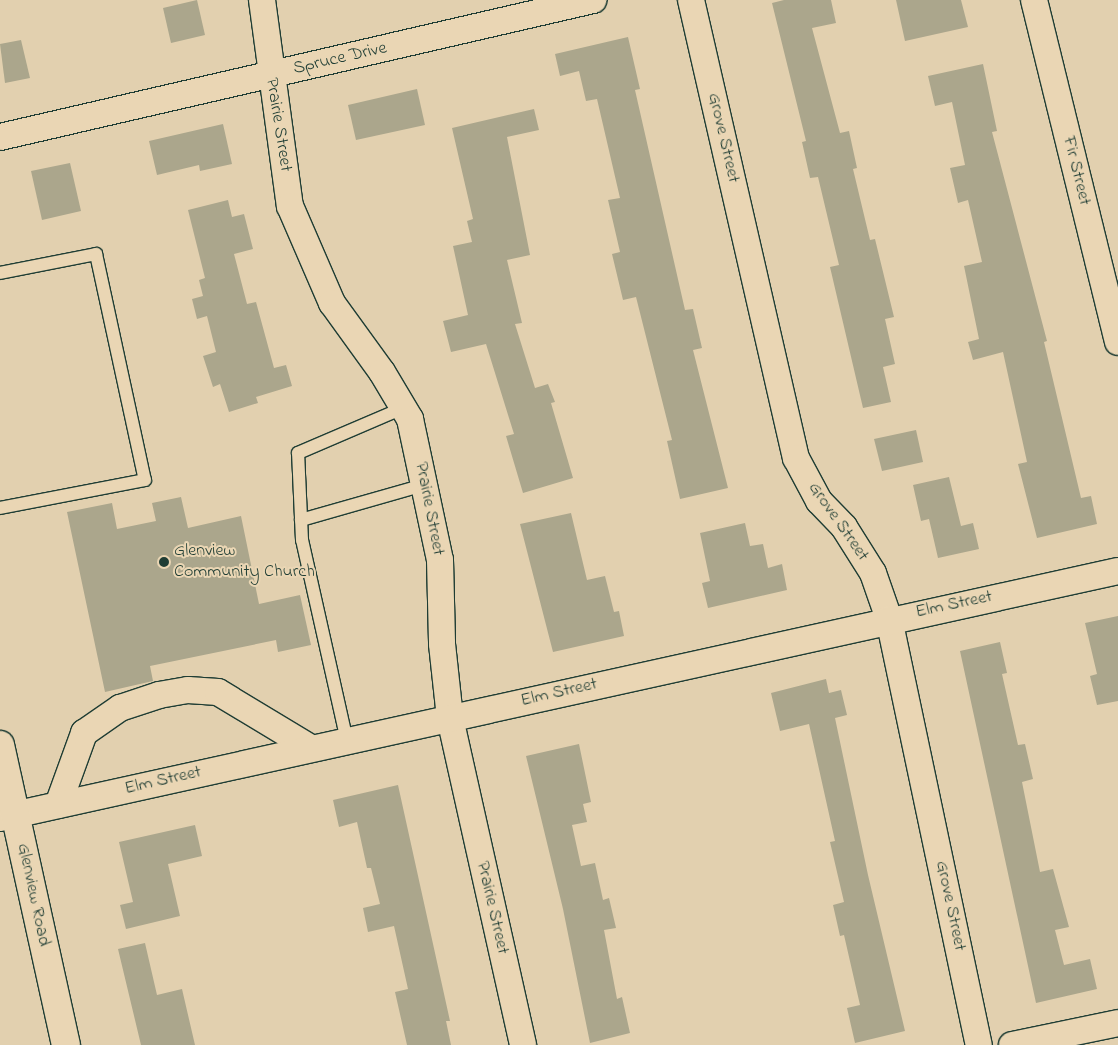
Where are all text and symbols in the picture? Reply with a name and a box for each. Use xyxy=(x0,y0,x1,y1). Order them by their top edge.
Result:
street label: Spruce Drive xyxy=(291,38,389,80)
street label: Prairie Street xyxy=(260,77,296,173)
street label: Grove Street xyxy=(702,91,744,185)
street label: Fir Street xyxy=(1057,134,1095,208)
street label: Prairie Street xyxy=(409,460,449,558)
street label: Grove Street xyxy=(803,478,873,566)
place label: Glenview Community Church xyxy=(174,541,315,584)
marker: Glenview Community Church xyxy=(158,556,170,568)
street label: Elm Street xyxy=(914,586,994,624)
street label: Elm Street xyxy=(519,674,599,712)
street label: Elm Street xyxy=(123,762,203,800)
street label: Glenview Road xyxy=(12,841,54,949)
street label: Prairie Street xyxy=(471,859,513,957)
street label: Grove Street xyxy=(930,859,970,953)

